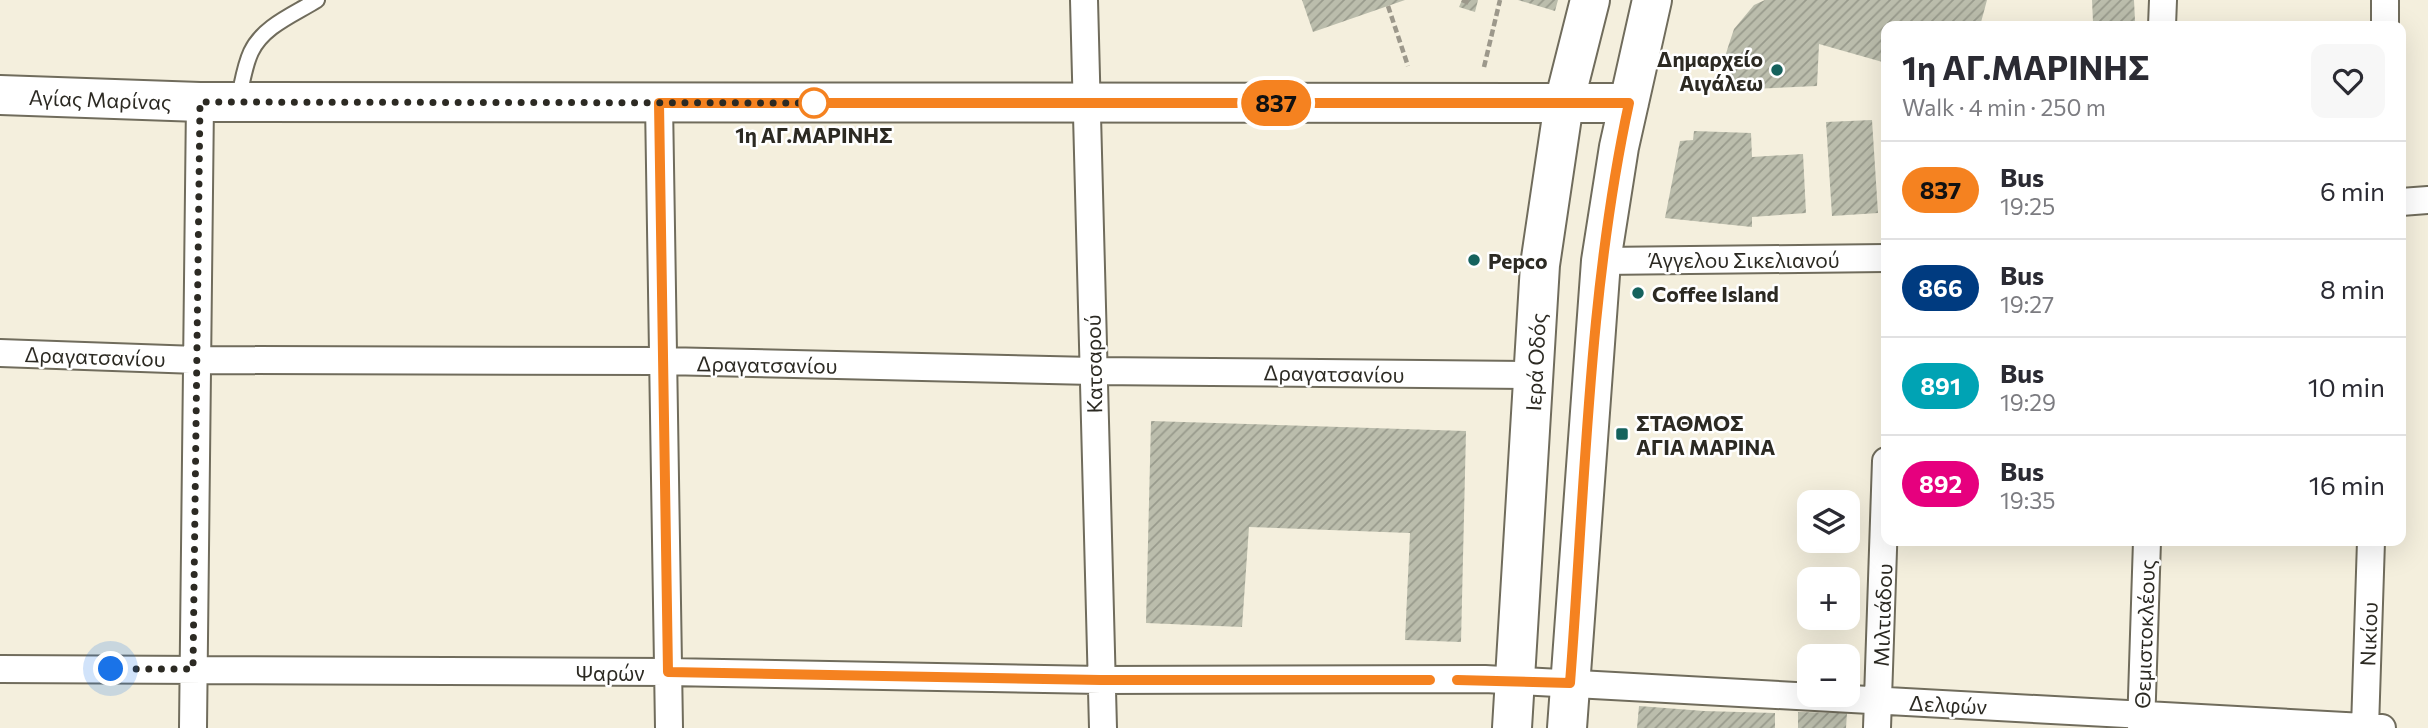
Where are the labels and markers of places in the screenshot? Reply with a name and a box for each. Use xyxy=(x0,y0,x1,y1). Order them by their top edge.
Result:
place label: Δημαρχείο Αιγάλεω xyxy=(1657,46,1763,95)
marker: Δημαρχείο Αιγάλεω xyxy=(1769,62,1785,78)
marker: 1η ΑΓ.ΜΑΡΙΝΗΣ xyxy=(799,88,829,118)
place label: 1η ΑΓ.ΜΑΡΙΝΗΣ xyxy=(735,122,893,147)
place label: Pepco xyxy=(1488,248,1548,273)
marker: Pepco xyxy=(1466,252,1482,268)
place label: Coffee Island xyxy=(1652,281,1779,306)
marker: Coffee Island xyxy=(1630,285,1646,301)
place label: ΣΤΑΘΜΟΣ ΑΓΙΑ ΜΑΡΙΝΑ xyxy=(1636,410,1775,459)
marker: ΣΤΑΘΜΟΣ ΑΓΙΑ ΜΑΡΙΝΑ xyxy=(1614,426,1630,442)

